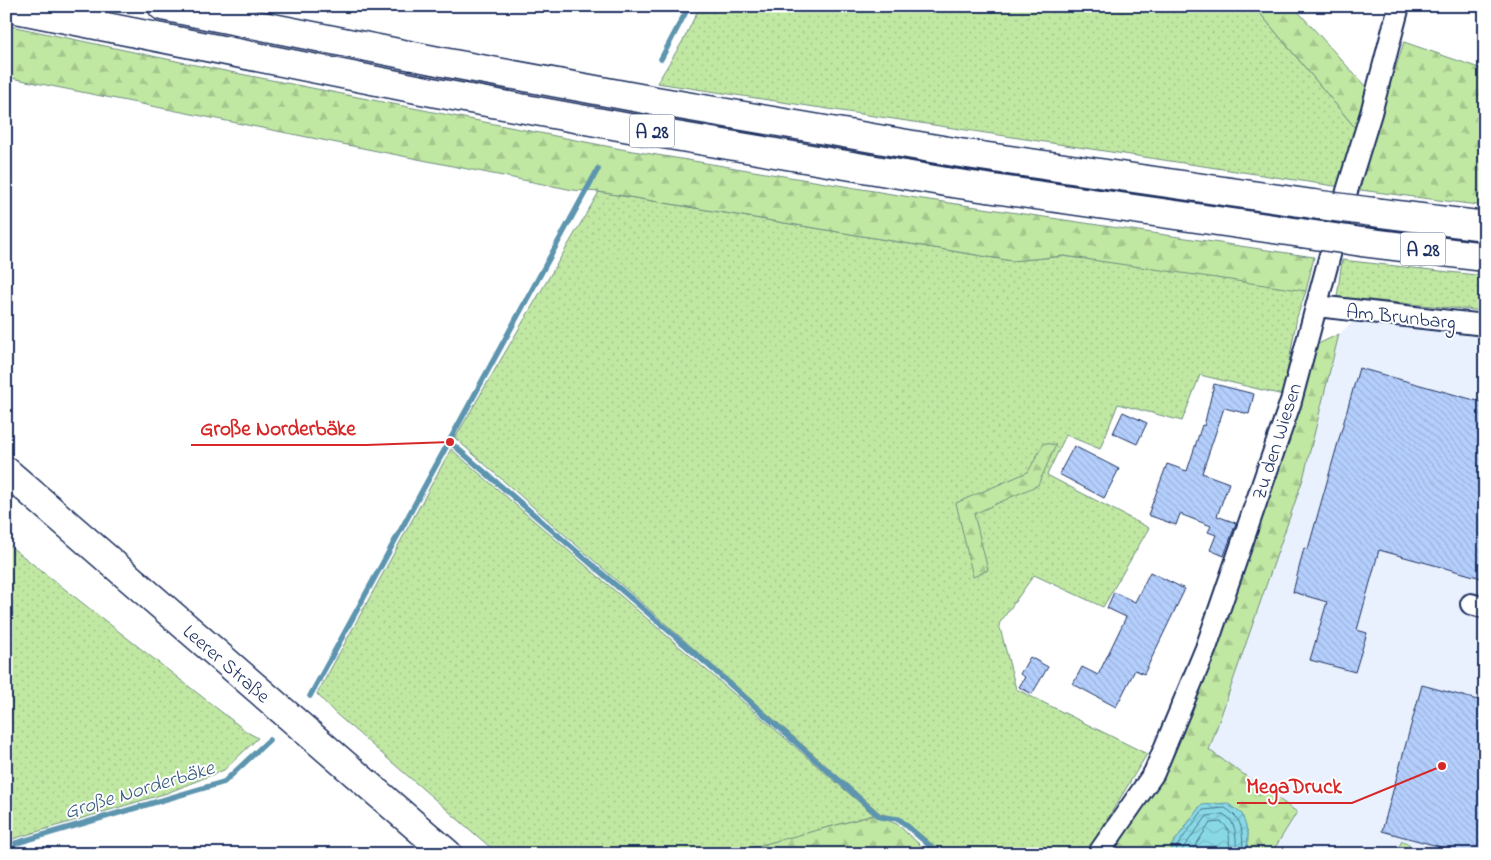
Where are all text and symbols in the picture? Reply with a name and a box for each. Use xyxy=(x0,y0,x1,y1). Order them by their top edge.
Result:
road number: A 28 xyxy=(630,114,674,148)
road number: A 28 xyxy=(1400,232,1446,266)
street label: Am Brunbarg xyxy=(1344,298,1457,340)
street label: Zu den Wiesen xyxy=(1246,380,1311,504)
callout: Große Norderbäke xyxy=(191,409,366,445)
text: Große Norderbäke xyxy=(200,415,356,445)
street label: Leerer Straße xyxy=(175,619,276,711)
water label: Große Norderbäke xyxy=(61,753,220,828)
callout: MegaDruck xyxy=(1237,767,1352,803)
text: MegaDruck xyxy=(1246,773,1342,805)

